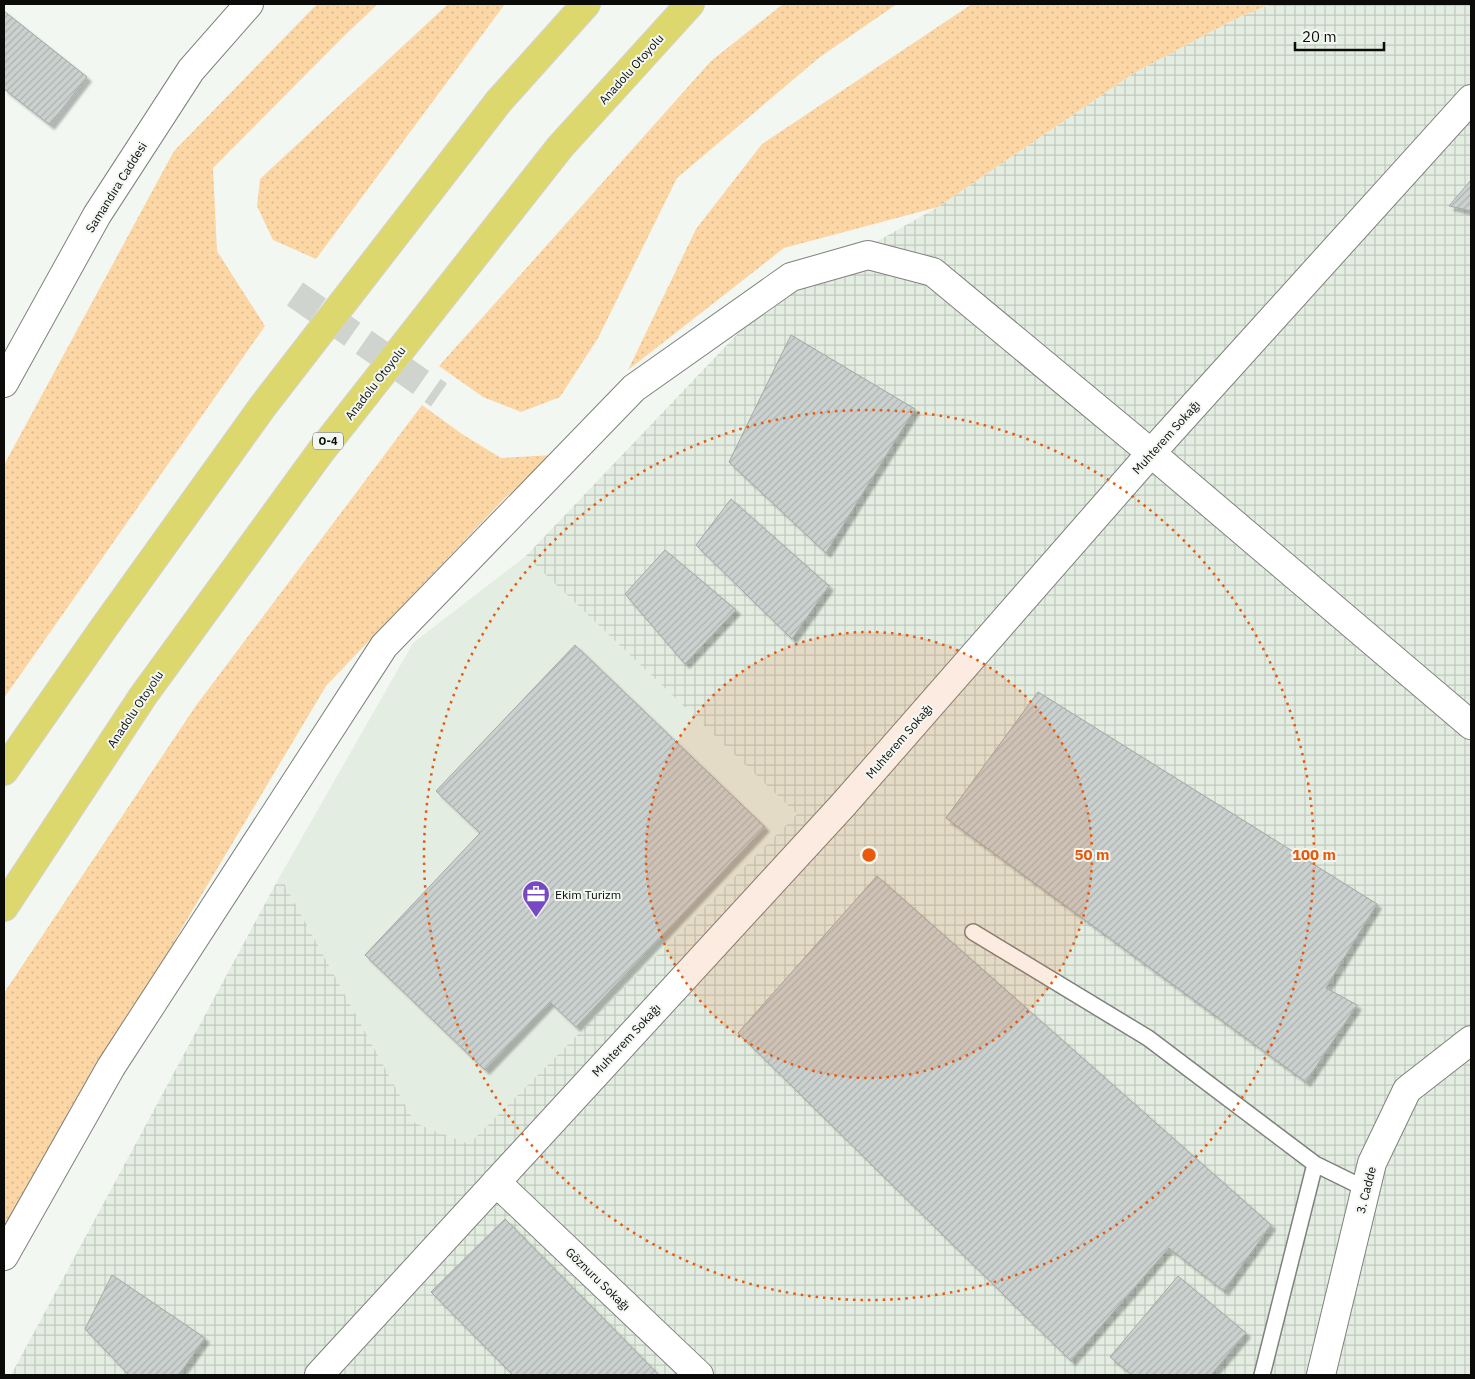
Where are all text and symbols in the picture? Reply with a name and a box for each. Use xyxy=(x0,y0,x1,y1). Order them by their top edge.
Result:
scale bar xyxy=(1295,20,1384,52)
text: 20 m xyxy=(1302,27,1337,46)
street label: Anadolu Otoyolu xyxy=(595,31,667,107)
street label: Samandıra Caddesi xyxy=(82,139,150,235)
street label: Anadolu Otoyolu xyxy=(342,343,408,423)
street label: Muhterem Sokağı xyxy=(1129,397,1203,477)
road number: O-4 xyxy=(313,432,343,450)
street label: Anadolu Otoyolu xyxy=(104,668,166,750)
street label: Muhterem Sokağı xyxy=(862,701,936,781)
text: 50 m xyxy=(1075,845,1109,864)
text: 100 m xyxy=(1292,845,1336,864)
centre of rings xyxy=(860,846,878,864)
office icon: Ekim Turizm xyxy=(521,879,551,918)
place label: Ekim Turizm xyxy=(555,887,621,902)
street label: Muhterem Sokağı xyxy=(588,1000,664,1080)
street label: 3. Cadde xyxy=(1353,1165,1379,1215)
street label: Göznuru Sokağı xyxy=(563,1244,633,1314)

